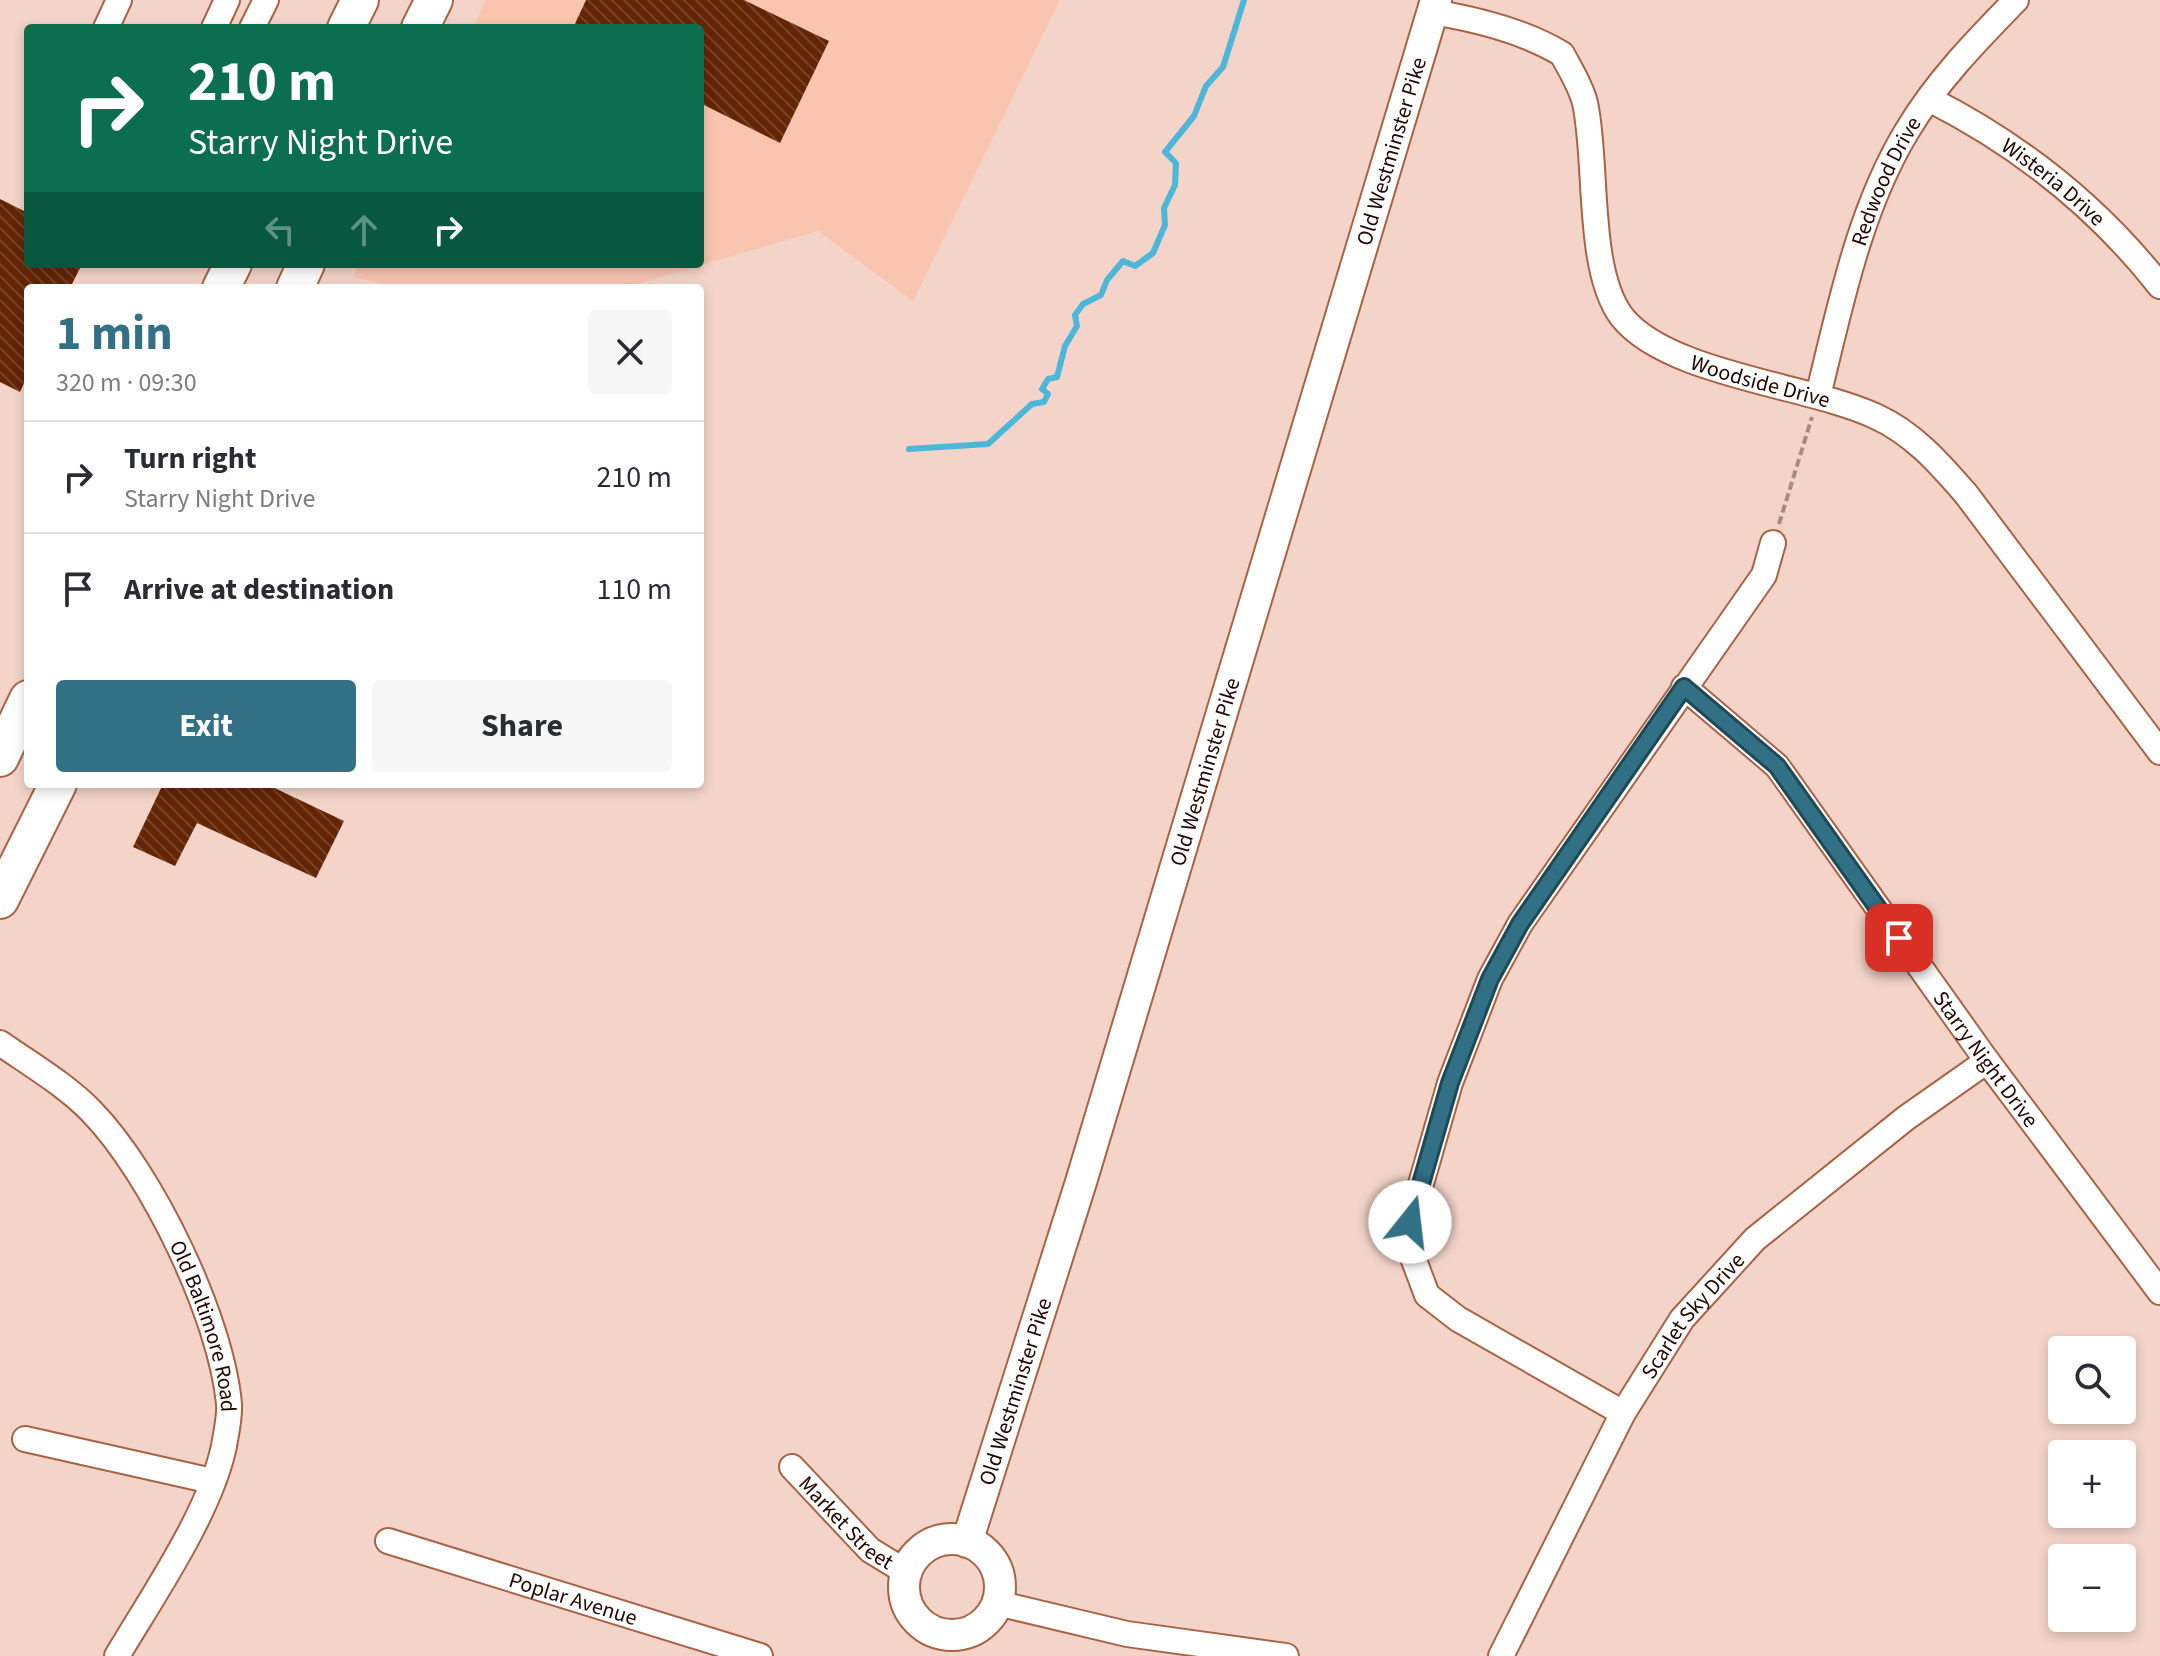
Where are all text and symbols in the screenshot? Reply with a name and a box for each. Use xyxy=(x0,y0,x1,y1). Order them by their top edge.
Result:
text: 210 m xyxy=(188,43,336,122)
street label: Old Westminster Pike xyxy=(1348,53,1435,249)
icon: right xyxy=(56,56,160,160)
street label: Redwood Drive xyxy=(1843,110,1929,250)
text: Starry Night Drive xyxy=(188,117,453,168)
street label: Wisteria Drive xyxy=(1995,130,2113,234)
icon: left xyxy=(258,208,302,252)
icon: ahead xyxy=(342,208,386,252)
icon: right xyxy=(426,208,470,252)
text: 1 min xyxy=(56,300,173,368)
button: close xyxy=(588,310,672,394)
street label: Woodside Drive xyxy=(1686,347,1834,416)
text: 320 m · 09:30 xyxy=(56,364,197,401)
text: Turn right xyxy=(124,437,256,480)
icon: right xyxy=(56,455,100,499)
text: 210 m xyxy=(596,456,672,499)
text: Starry Night Drive xyxy=(124,480,315,517)
icon: arrive xyxy=(56,567,100,611)
text: Arrive at destination xyxy=(124,568,394,611)
text: 110 m xyxy=(596,568,672,611)
street label: Old Westminster Pike xyxy=(1162,674,1249,870)
button: Exit xyxy=(56,680,356,772)
button: Share xyxy=(372,680,672,772)
pin xyxy=(1865,904,1933,972)
icon: arrive xyxy=(1877,916,1921,960)
street label: Starry Night Drive xyxy=(1925,985,2046,1134)
position arrow xyxy=(1368,1180,1452,1264)
street label: Old Baltimore Road xyxy=(161,1235,244,1413)
street label: Scarlet Sky Drive xyxy=(1633,1245,1752,1385)
street label: Old Westminster Pike xyxy=(971,1294,1060,1490)
map controls xyxy=(2048,1336,2136,1632)
button: search xyxy=(2048,1336,2136,1424)
button: + xyxy=(2048,1440,2136,1528)
street label: Market Street xyxy=(791,1469,900,1578)
button: − xyxy=(2048,1544,2136,1632)
street label: Poplar Avenue xyxy=(505,1564,641,1634)

